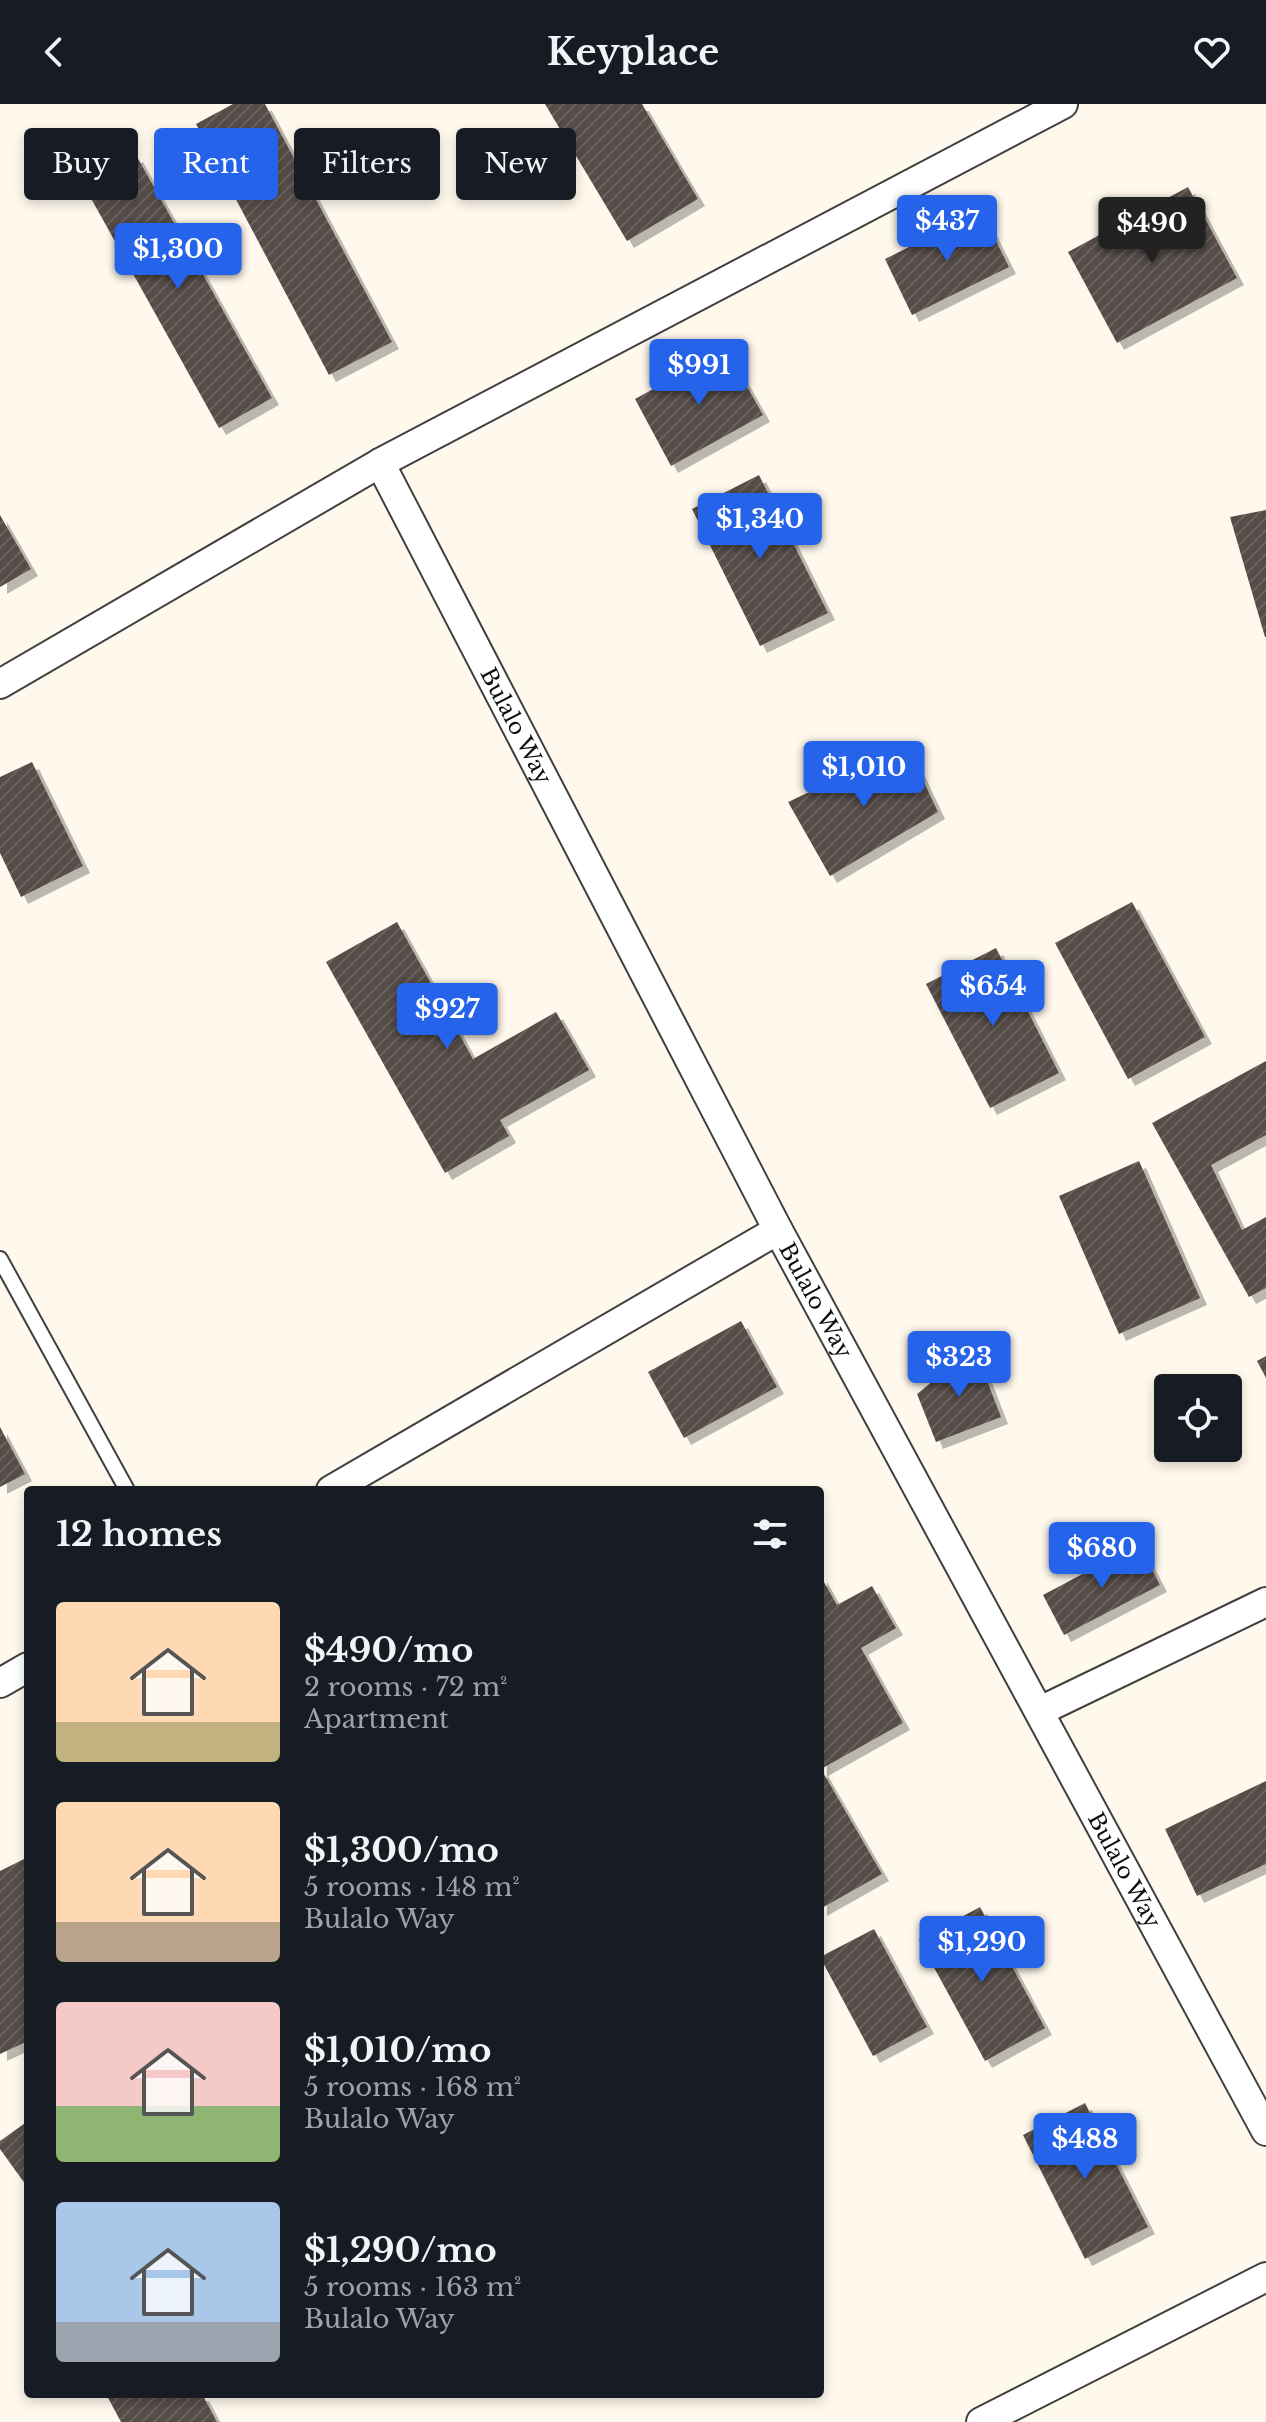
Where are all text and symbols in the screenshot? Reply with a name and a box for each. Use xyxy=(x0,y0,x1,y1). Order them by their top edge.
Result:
icon: back xyxy=(32,30,76,74)
text: Keyplace xyxy=(547,30,719,75)
icon: heart xyxy=(1190,30,1234,74)
chip: Buy xyxy=(24,128,138,200)
chip: Rent xyxy=(154,128,278,200)
chip: Filters xyxy=(294,128,440,200)
chip: New xyxy=(456,128,576,200)
pin: $437 xyxy=(900,195,994,263)
pin: $490 xyxy=(1105,197,1199,265)
text: $437 xyxy=(915,205,979,237)
text: $490 xyxy=(1116,207,1188,239)
pin: $1,300 xyxy=(113,223,243,291)
text: $1,300 xyxy=(133,233,223,265)
pin: $991 xyxy=(652,339,746,407)
text: $991 xyxy=(667,349,731,381)
pin: $1,340 xyxy=(695,493,825,561)
text: $1,340 xyxy=(716,503,804,535)
street label: Bulalo Way xyxy=(475,663,557,789)
pin: $1,010 xyxy=(799,741,929,809)
text: $1,010 xyxy=(822,751,906,783)
pin: $654 xyxy=(946,960,1040,1028)
text: $654 xyxy=(959,970,1027,1002)
pin: $927 xyxy=(400,983,494,1051)
text: $927 xyxy=(415,993,479,1025)
street label: Bulalo Way xyxy=(773,1238,858,1363)
pin: $323 xyxy=(912,1331,1006,1399)
text: $323 xyxy=(926,1341,992,1373)
map controls xyxy=(1154,1374,1242,1462)
button: locate xyxy=(1154,1374,1242,1462)
icon: filters xyxy=(748,1512,792,1556)
text: 12 homes xyxy=(56,1513,222,1555)
pin: $680 xyxy=(1055,1522,1149,1590)
text: $680 xyxy=(1067,1532,1137,1564)
text: $490/mo xyxy=(304,1629,473,1671)
icon: home xyxy=(120,1634,216,1730)
text: 2 rooms · 72 m² xyxy=(304,1671,507,1703)
text: Apartment xyxy=(304,1703,449,1735)
street label: Bulalo Way xyxy=(1082,1808,1166,1933)
text: $1,300/mo xyxy=(304,1829,499,1871)
icon: home xyxy=(120,1834,216,1930)
text: 5 rooms · 148 m² xyxy=(304,1871,520,1903)
text: Bulalo Way xyxy=(304,1903,455,1935)
pin: $1,290 xyxy=(917,1916,1047,1984)
text: $1,290 xyxy=(938,1926,1026,1958)
text: $1,010/mo xyxy=(304,2029,491,2071)
icon: home xyxy=(120,2034,216,2130)
text: 5 rooms · 168 m² xyxy=(304,2071,521,2103)
text: Bulalo Way xyxy=(304,2103,455,2135)
pin: $488 xyxy=(1038,2113,1132,2181)
text: $488 xyxy=(1051,2123,1119,2155)
text: $1,290/mo xyxy=(304,2229,497,2271)
icon: home xyxy=(120,2234,216,2330)
text: 5 rooms · 163 m² xyxy=(304,2271,522,2303)
text: Bulalo Way xyxy=(304,2303,455,2335)

